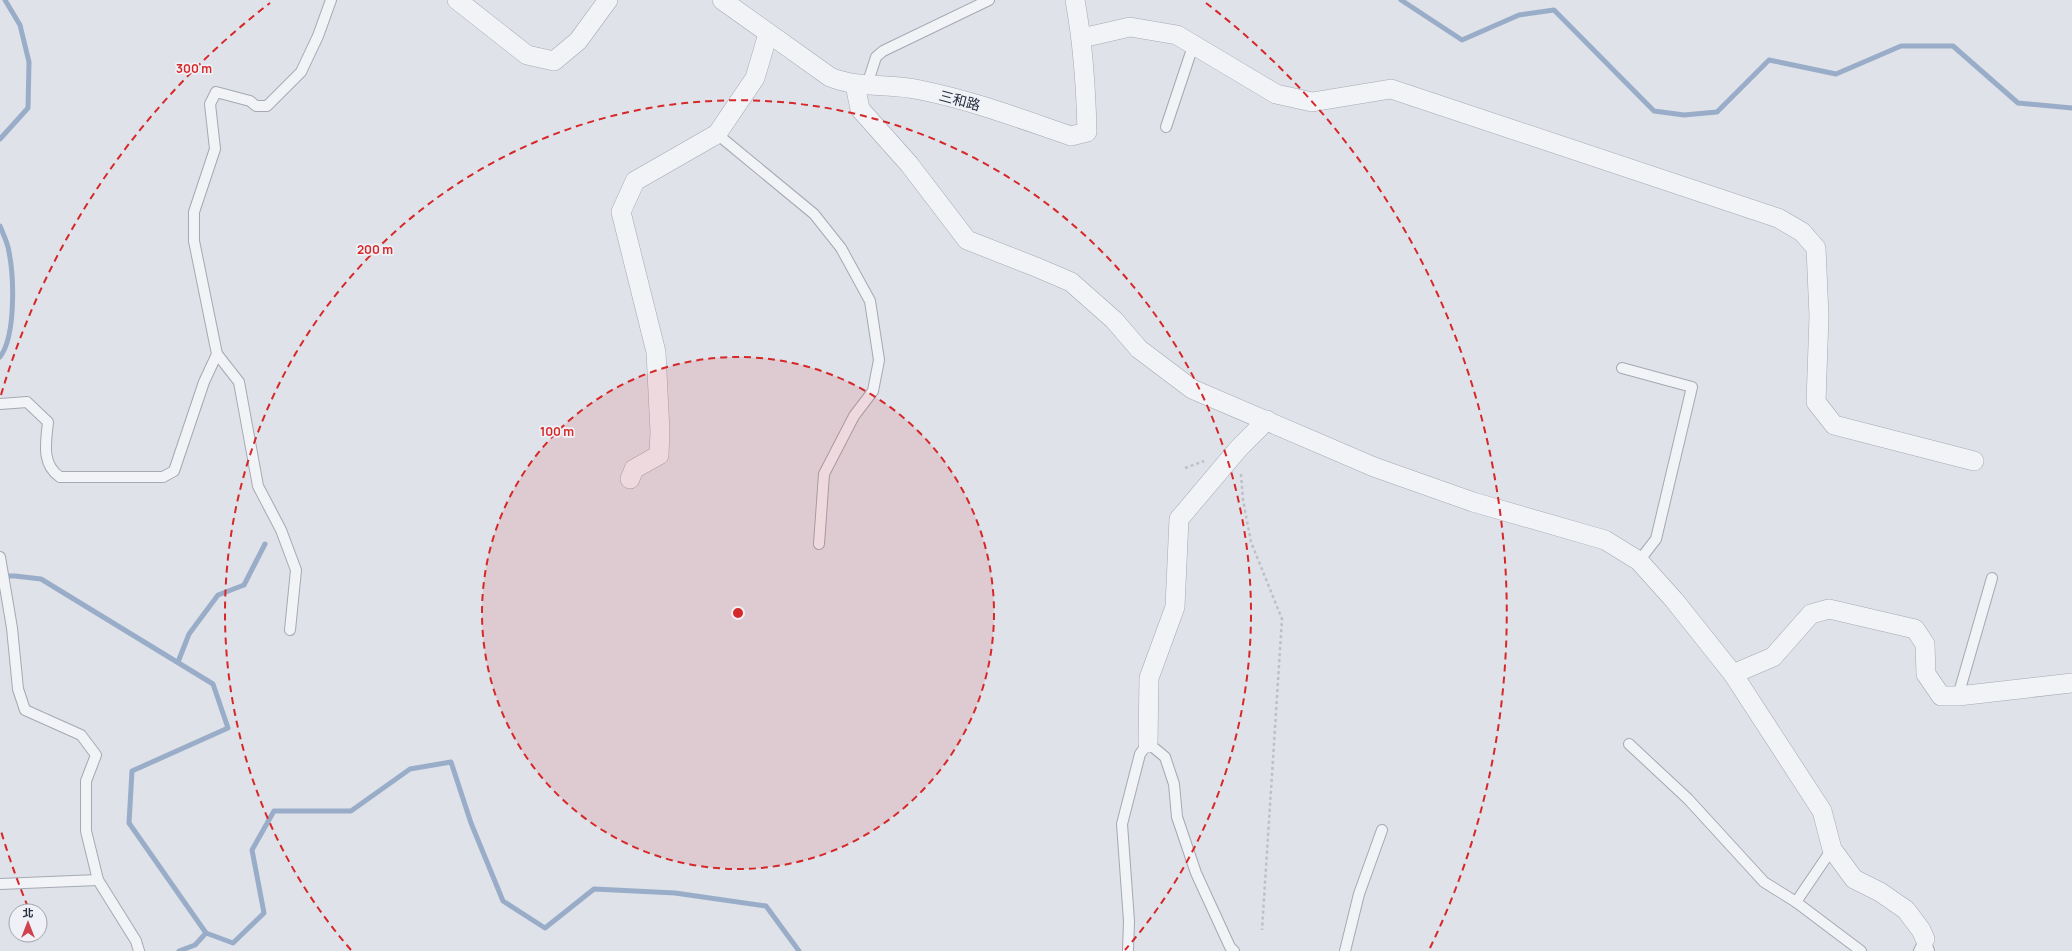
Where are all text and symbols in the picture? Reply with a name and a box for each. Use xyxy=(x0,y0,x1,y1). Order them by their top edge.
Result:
text: 300 m xyxy=(176,60,212,77)
street label: 三和路 xyxy=(937,85,983,115)
text: 200 m xyxy=(357,241,393,258)
text: 100 m xyxy=(540,423,574,440)
centre of rings xyxy=(731,606,745,620)
north arrow xyxy=(8,903,48,943)
text: 北 xyxy=(23,905,34,920)

